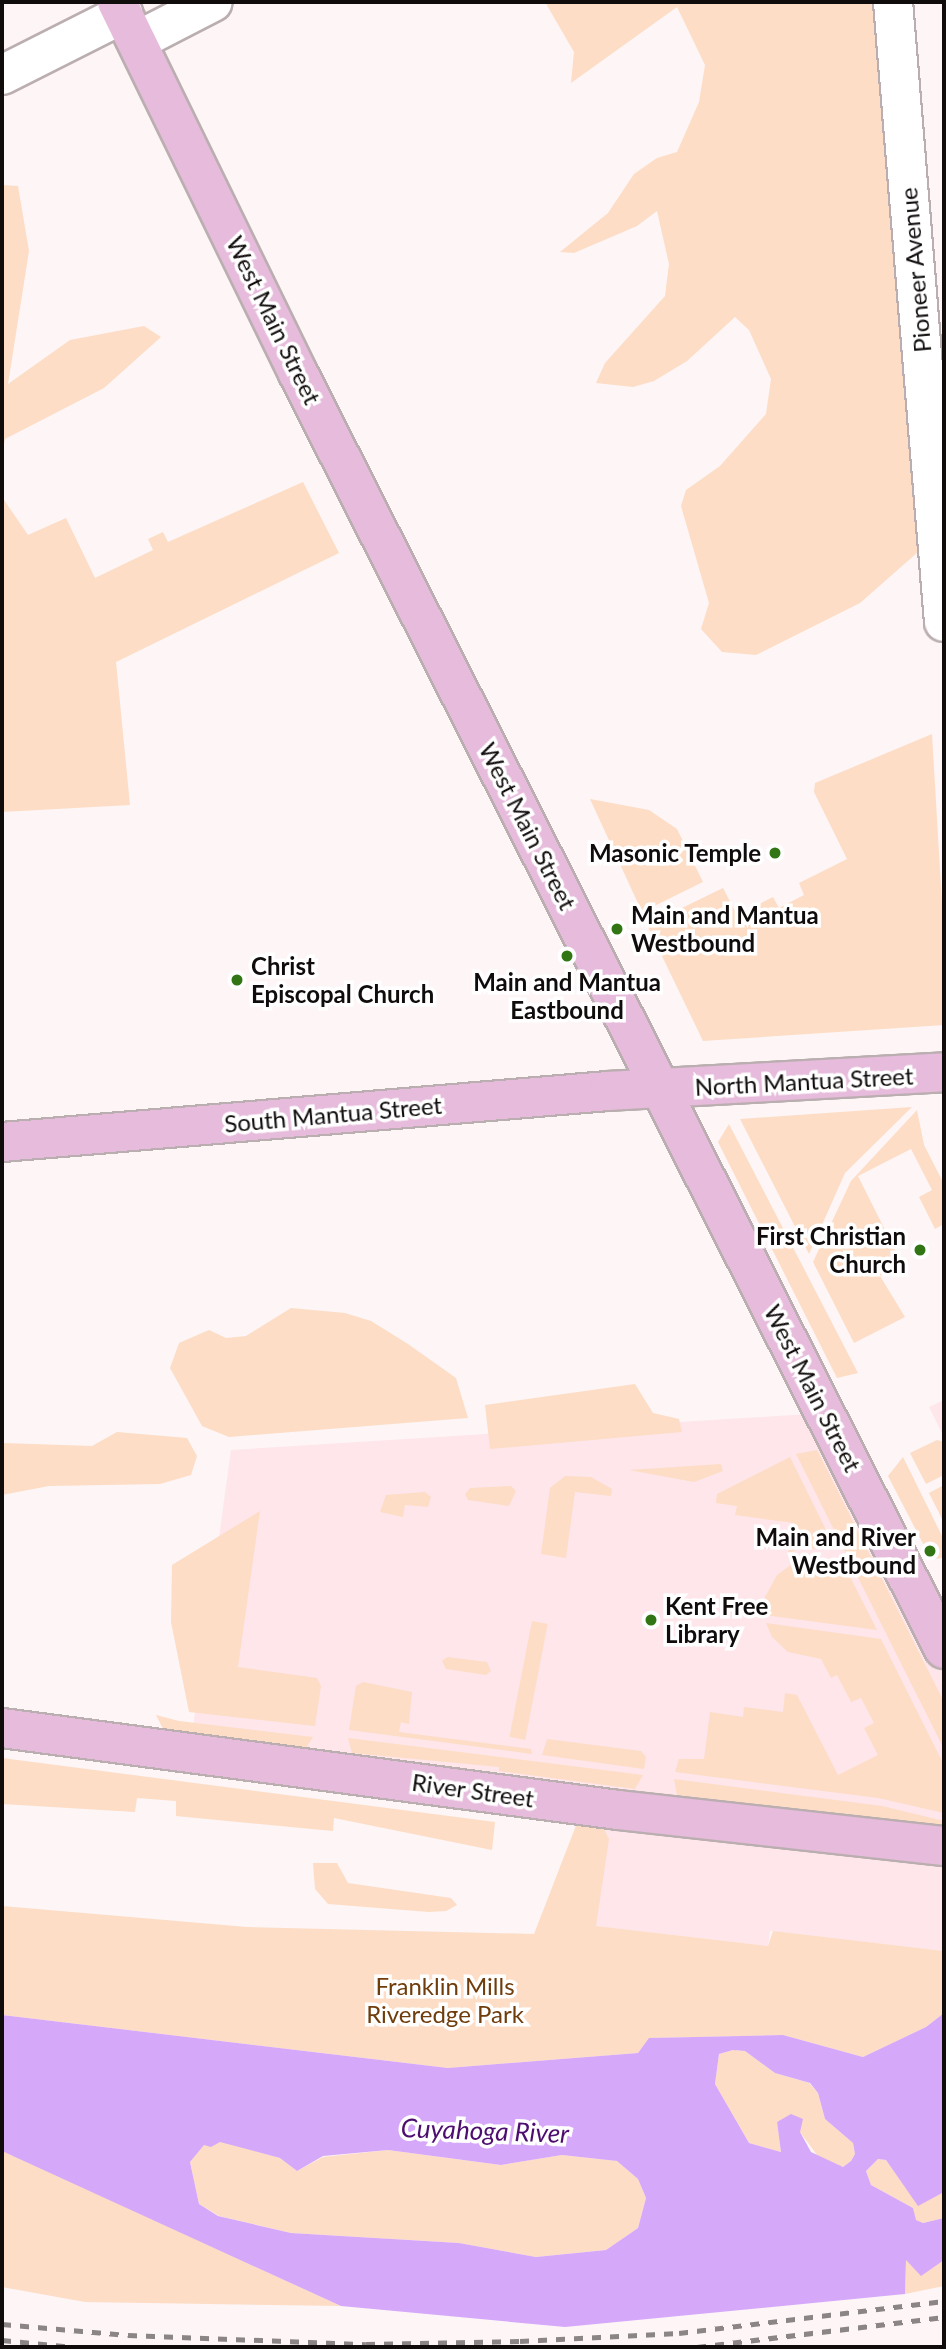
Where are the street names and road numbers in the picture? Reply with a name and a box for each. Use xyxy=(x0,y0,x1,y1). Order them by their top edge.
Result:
street label: Pioneer Avenue xyxy=(893,186,937,354)
street label: West Main Street xyxy=(221,231,327,409)
street label: West Main Street xyxy=(473,738,583,914)
street label: North Mantua Street xyxy=(694,1061,914,1101)
street label: South Mantua Street xyxy=(223,1090,443,1138)
street label: West Main Street xyxy=(758,1300,868,1476)
street label: River Street xyxy=(410,1767,536,1813)

